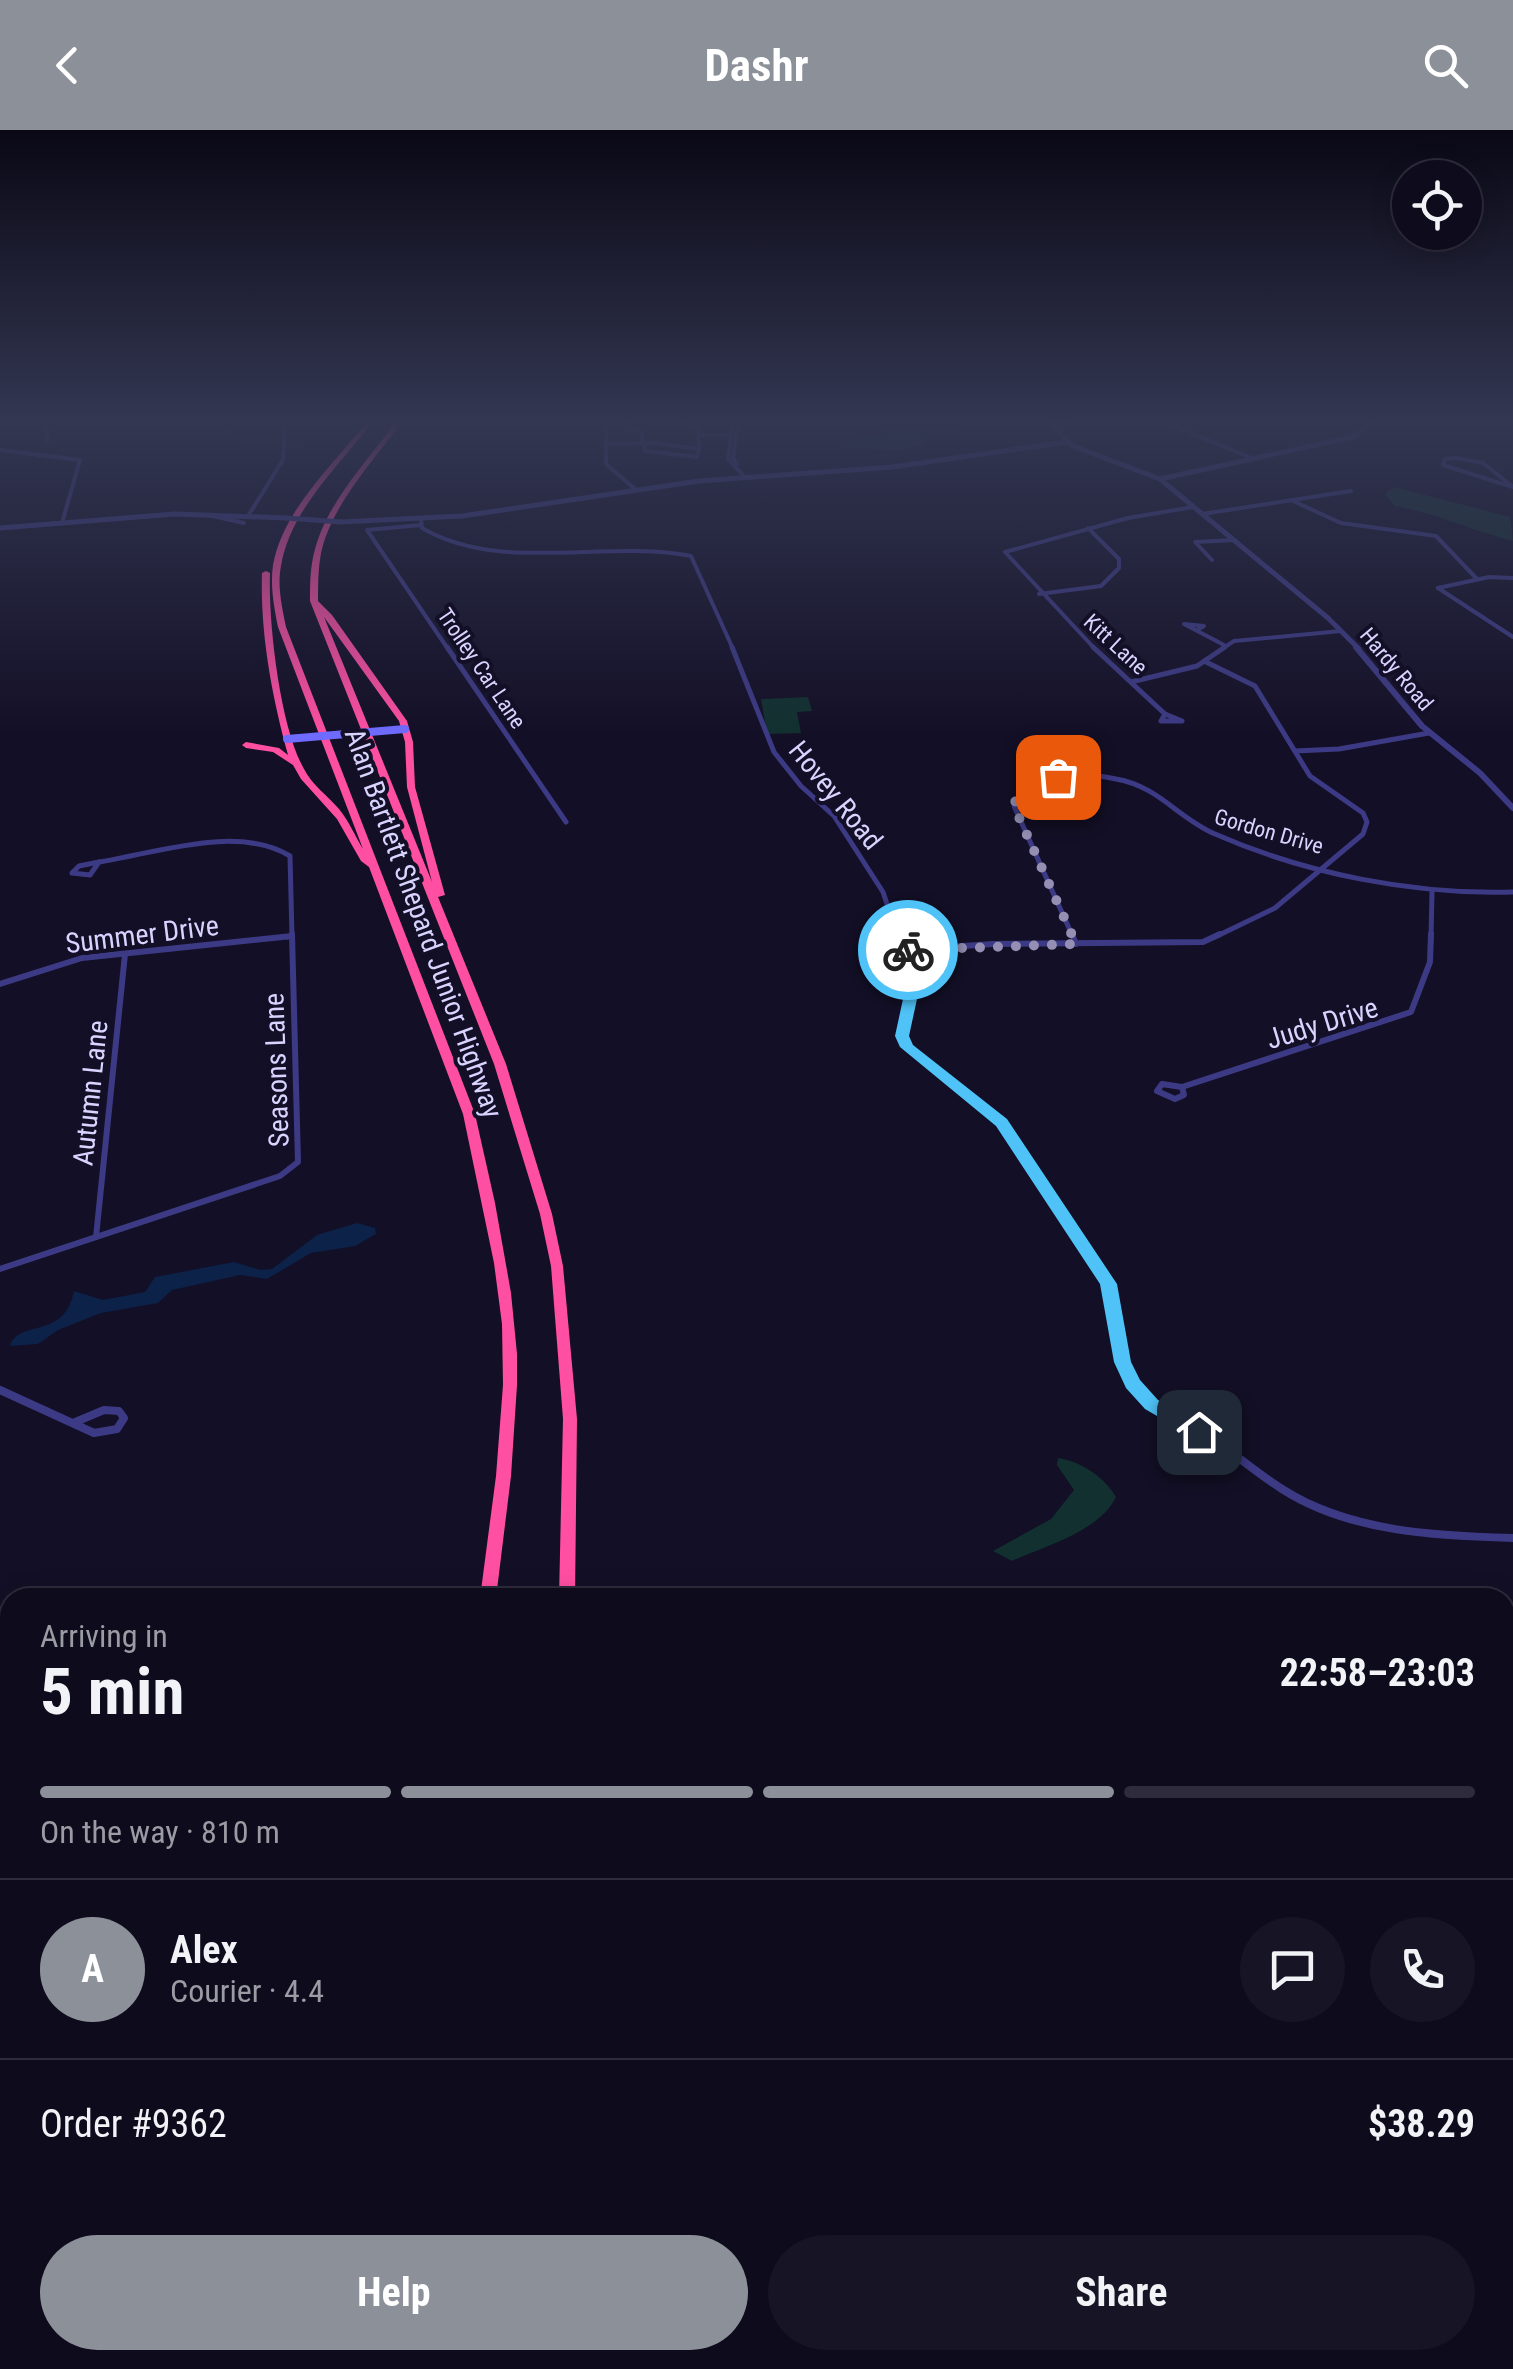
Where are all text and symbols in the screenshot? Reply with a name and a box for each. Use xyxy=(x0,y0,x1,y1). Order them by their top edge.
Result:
icon: back xyxy=(40,38,95,93)
icon: search xyxy=(1418,38,1473,93)
text: Dashr xyxy=(704,39,809,92)
map controls xyxy=(1392,160,1482,250)
button: locate xyxy=(1392,160,1482,250)
street label: Trolley Car Lane xyxy=(432,604,531,733)
street label: Kitt Lane xyxy=(1079,609,1152,680)
street label: Hardy Road xyxy=(1355,623,1438,716)
street label: Alan Bartlett Shepard Junior Highway xyxy=(338,724,510,1123)
street label: Hovey Road xyxy=(782,734,889,856)
pin xyxy=(1016,735,1101,820)
icon: bag xyxy=(1031,750,1086,805)
street label: Gordon Drive xyxy=(1212,804,1326,859)
courier xyxy=(858,900,958,1000)
street label: Summer Drive xyxy=(64,909,221,960)
icon: bike xyxy=(881,923,936,978)
street label: Judy Drive xyxy=(1262,991,1382,1056)
street label: Seasons Lane xyxy=(257,992,296,1148)
street label: Autumn Lane xyxy=(66,1019,115,1167)
pin xyxy=(1157,1390,1242,1475)
icon: home xyxy=(1172,1405,1227,1460)
text: Arriving in xyxy=(40,1617,168,1655)
text: 22:58–23:03 xyxy=(1280,1651,1475,1695)
text: 5 min xyxy=(40,1654,184,1730)
text: On the way · 810 m xyxy=(40,1813,280,1851)
button: chat xyxy=(1240,1917,1345,2022)
button: phone xyxy=(1370,1917,1475,2022)
text: Alex xyxy=(170,1928,238,1972)
text: A xyxy=(81,1947,104,1991)
text: Courier · 4.4 xyxy=(170,1972,324,2010)
text: Order #9362 xyxy=(40,2102,227,2146)
text: $38.29 xyxy=(1368,2102,1475,2146)
button: Help xyxy=(40,2235,748,2350)
button: Share xyxy=(768,2235,1475,2350)

